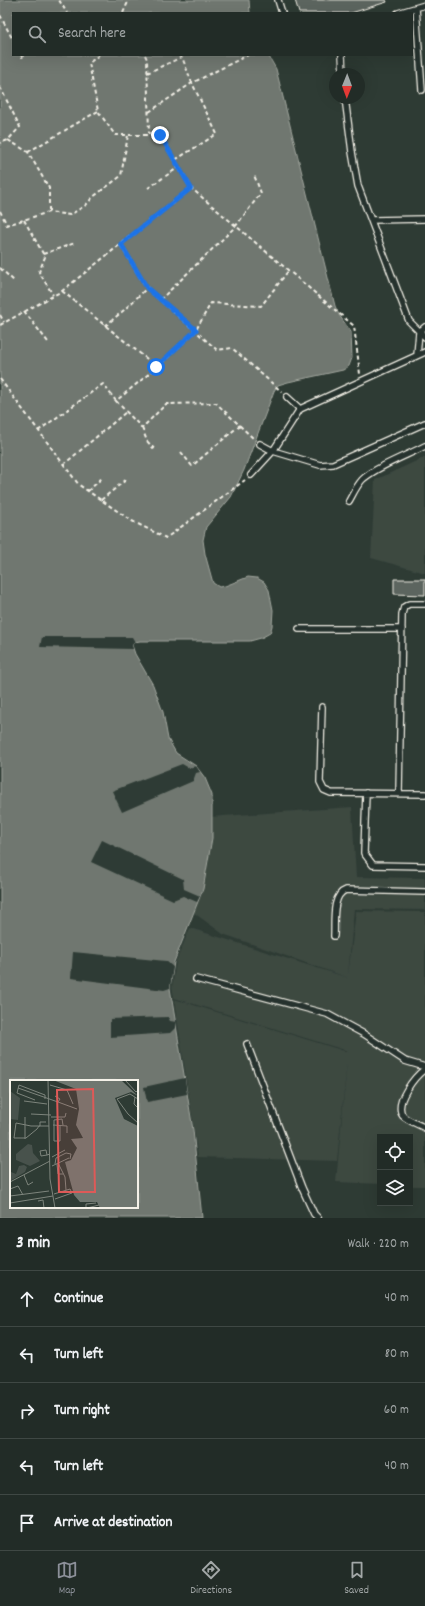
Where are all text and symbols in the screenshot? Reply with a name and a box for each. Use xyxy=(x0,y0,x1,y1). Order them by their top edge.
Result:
search box xyxy=(12,12,413,56)
icon: search xyxy=(26,23,48,45)
text: Search here xyxy=(58,23,126,45)
north arrow xyxy=(329,68,365,104)
route end xyxy=(151,126,169,144)
route start xyxy=(147,358,165,376)
inset map xyxy=(10,1080,138,1208)
map controls xyxy=(377,1134,413,1206)
button: locate xyxy=(377,1134,413,1170)
button: layers xyxy=(377,1170,413,1206)
text: 3 min xyxy=(16,1232,50,1256)
text: Walk · 220 m xyxy=(348,1235,409,1254)
icon: ahead xyxy=(16,1288,38,1310)
text: Continue xyxy=(54,1288,103,1310)
text: 40 m xyxy=(385,1289,409,1308)
icon: left xyxy=(16,1344,38,1366)
text: Turn left xyxy=(54,1344,103,1366)
text: 80 m xyxy=(385,1345,409,1364)
icon: right xyxy=(16,1400,38,1422)
text: Turn right xyxy=(54,1400,110,1422)
text: 60 m xyxy=(384,1401,409,1420)
icon: left xyxy=(16,1456,38,1478)
text: Turn left xyxy=(54,1456,103,1478)
text: 40 m xyxy=(385,1457,409,1476)
icon: arrive xyxy=(16,1512,38,1534)
text: Arrive at destination xyxy=(54,1512,172,1534)
tab: Map xyxy=(56,1559,78,1599)
tab: Directions xyxy=(190,1559,232,1599)
tab: Saved xyxy=(344,1559,369,1599)

